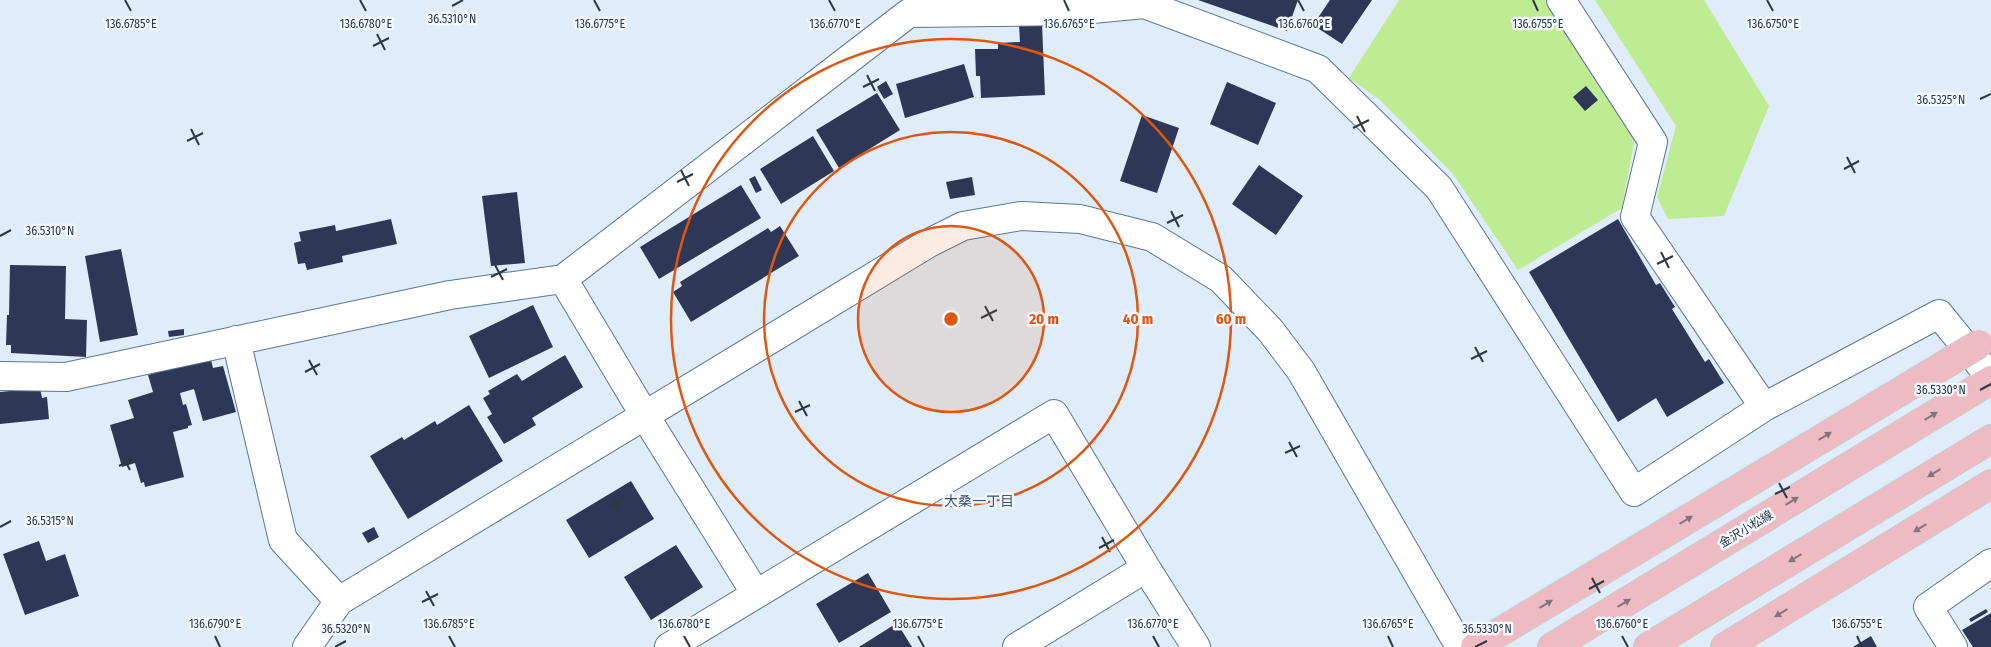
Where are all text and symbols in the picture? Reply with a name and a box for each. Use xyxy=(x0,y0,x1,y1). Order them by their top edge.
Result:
text: 36.5310°N xyxy=(428,12,476,26)
text: 136.6785°E xyxy=(105,17,157,31)
text: 136.6780°E xyxy=(340,17,393,31)
text: 136.6775°E xyxy=(575,17,626,31)
text: 136.6770°E xyxy=(809,17,861,31)
text: 136.6765°E xyxy=(1043,17,1095,31)
text: 136.6760°E xyxy=(1278,17,1330,31)
text: 136.6755°E xyxy=(1513,17,1564,31)
text: 136.6750°E xyxy=(1747,17,1799,31)
text: 36.5325°N xyxy=(1917,93,1965,107)
text: 36.5310°N xyxy=(26,224,74,238)
centre of rings xyxy=(942,310,960,328)
text: 20 m xyxy=(1028,310,1059,328)
text: 40 m xyxy=(1123,310,1153,328)
text: 60 m xyxy=(1216,310,1246,328)
text: 36.5330°N xyxy=(1916,383,1966,397)
one-way arrow xyxy=(1925,411,1938,421)
one-way arrow xyxy=(1819,432,1832,441)
one-way arrow xyxy=(1928,469,1941,478)
district label: 大桑一丁目 xyxy=(944,493,1014,510)
one-way arrow xyxy=(1786,496,1799,505)
street label: 金沢小松線 xyxy=(1717,508,1775,550)
text: 36.5315°N xyxy=(26,514,74,528)
one-way arrow xyxy=(1679,516,1692,525)
one-way arrow xyxy=(1913,523,1926,533)
one-way arrow xyxy=(1789,553,1802,562)
one-way arrow xyxy=(1540,599,1553,608)
one-way arrow xyxy=(1617,599,1630,608)
one-way arrow xyxy=(1774,608,1788,617)
text: 136.6790°E xyxy=(189,617,241,631)
text: 136.6785°E xyxy=(423,617,475,631)
text: 136.6780°E xyxy=(658,617,711,631)
text: 136.6775°E xyxy=(893,617,944,631)
text: 136.6770°E xyxy=(1127,617,1179,631)
text: 136.6765°E xyxy=(1362,617,1414,631)
text: 136.6760°E xyxy=(1596,617,1648,631)
text: 136.6755°E xyxy=(1832,617,1883,631)
text: 36.5320°N xyxy=(321,622,371,636)
text: 36.5330°N xyxy=(1462,622,1512,636)

